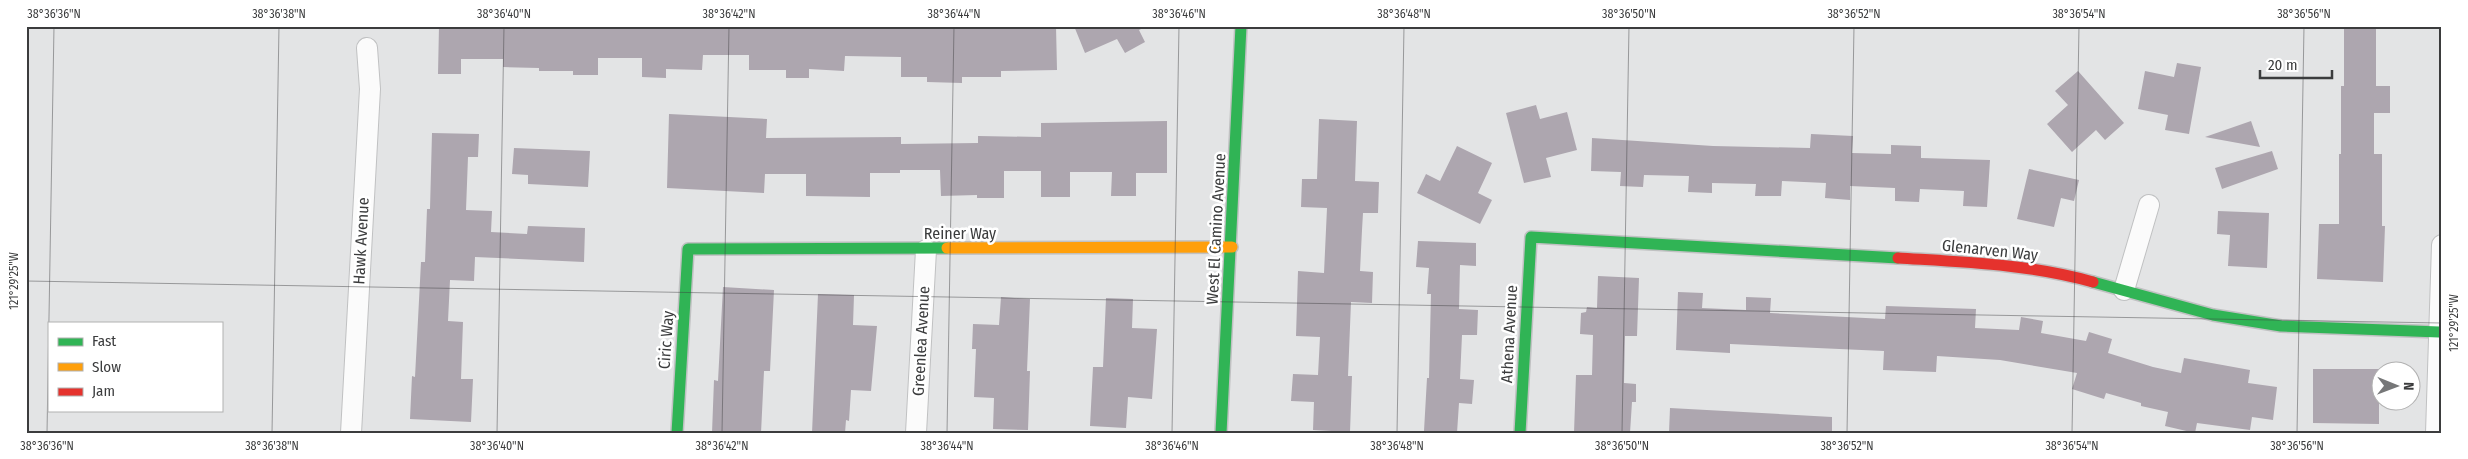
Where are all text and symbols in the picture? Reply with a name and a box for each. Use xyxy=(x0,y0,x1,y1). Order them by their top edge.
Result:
text: 38°36'36"N xyxy=(27,7,81,21)
text: 38°36'38"N xyxy=(252,7,306,21)
text: 38°36'40"N xyxy=(477,7,531,21)
text: 38°36'42"N xyxy=(703,7,755,21)
text: 38°36'44"N xyxy=(928,7,980,21)
text: 38°36'46"N xyxy=(1152,7,1206,21)
text: 38°36'48"N xyxy=(1377,7,1431,21)
text: 38°36'50"N xyxy=(1602,7,1656,21)
text: 38°36'52"N xyxy=(1827,7,1881,21)
text: 38°36'54"N xyxy=(2052,7,2106,21)
text: 38°36'56"N xyxy=(2277,7,2331,21)
scale bar xyxy=(2260,48,2333,80)
text: 20 m xyxy=(2268,56,2298,74)
street label: West El Camino Avenue xyxy=(1203,153,1229,305)
street label: Hawk Avenue xyxy=(349,197,373,285)
street label: Reiner Way xyxy=(924,224,997,243)
street label: Glenarven Way xyxy=(1941,236,2040,265)
text: 121°29'25"W xyxy=(7,252,21,310)
street label: Athena Avenue xyxy=(1497,284,1521,383)
street label: Greenlea Avenue xyxy=(909,285,933,396)
text: 121°29'25"W xyxy=(2447,294,2461,352)
street label: Ciric Way xyxy=(654,309,678,370)
legend xyxy=(48,322,222,412)
text: Fast xyxy=(92,332,116,350)
text: Slow xyxy=(92,358,121,376)
north arrow xyxy=(2370,362,2420,412)
text: Jam xyxy=(92,382,115,400)
text: N xyxy=(2400,382,2417,391)
text: 38°36'36"N xyxy=(20,439,74,453)
text: 38°36'38"N xyxy=(245,439,299,453)
text: 38°36'40"N xyxy=(470,439,524,453)
text: 38°36'42"N xyxy=(696,439,748,453)
text: 38°36'44"N xyxy=(921,439,973,453)
text: 38°36'46"N xyxy=(1145,439,1199,453)
text: 38°36'48"N xyxy=(1370,439,1424,453)
text: 38°36'50"N xyxy=(1595,439,1649,453)
text: 38°36'52"N xyxy=(1820,439,1874,453)
text: 38°36'54"N xyxy=(2045,439,2099,453)
text: 38°36'56"N xyxy=(2270,439,2324,453)

